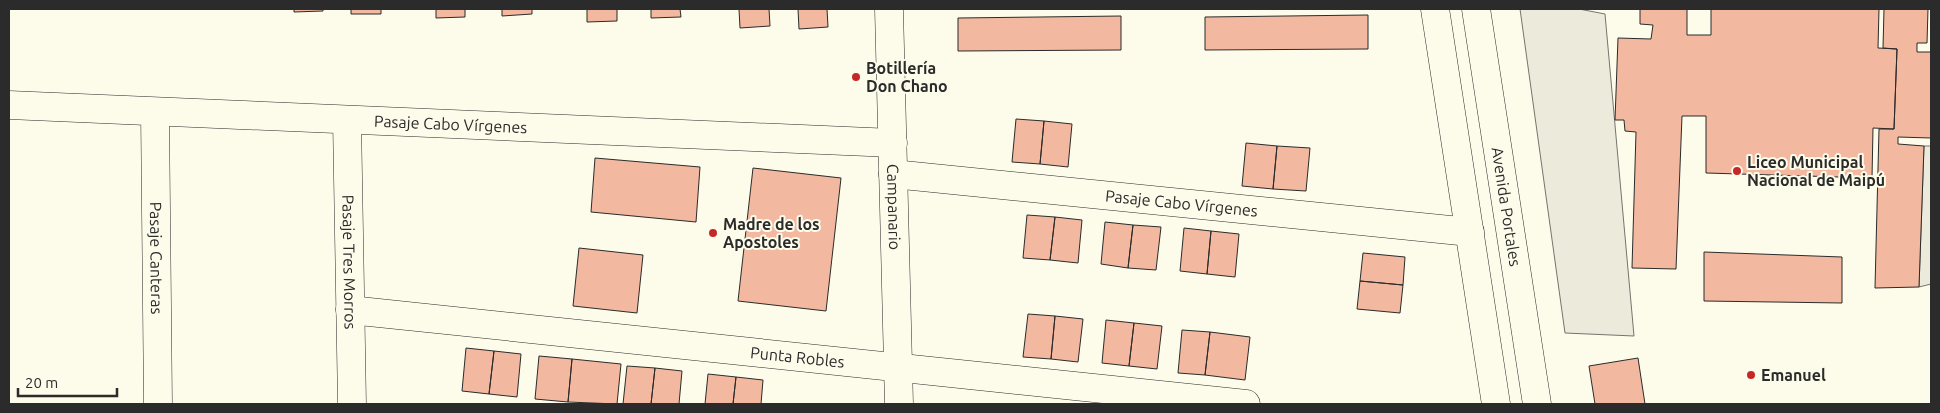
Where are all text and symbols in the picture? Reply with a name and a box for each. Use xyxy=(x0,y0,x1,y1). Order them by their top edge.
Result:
place label: Botillería Don Chano xyxy=(866,59,948,95)
marker: Botillería Don Chano xyxy=(850,71,862,83)
street label: Pasaje Cabo Vírgenes xyxy=(374,112,528,136)
street label: Avenida Portales xyxy=(1488,146,1525,268)
place label: Liceo Municipal Nacional de Maipú xyxy=(1747,153,1885,189)
street label: Campanario xyxy=(884,164,904,250)
marker: Liceo Municipal Nacional de Maipú xyxy=(1731,165,1743,177)
street label: Pasaje Cabo Vírgenes xyxy=(1104,186,1259,220)
street label: Pasaje Tres Morros xyxy=(339,194,360,330)
street label: Pasaje Canteras xyxy=(147,201,166,315)
place label: Madre de los Apostoles xyxy=(723,215,820,251)
marker: Madre de los Apostoles xyxy=(707,227,719,239)
street label: Punta Robles xyxy=(750,343,846,371)
scale bar xyxy=(18,366,116,398)
place label: Emanuel xyxy=(1761,366,1826,384)
marker: Emanuel xyxy=(1745,369,1757,381)
text: 20 m xyxy=(25,374,58,391)

